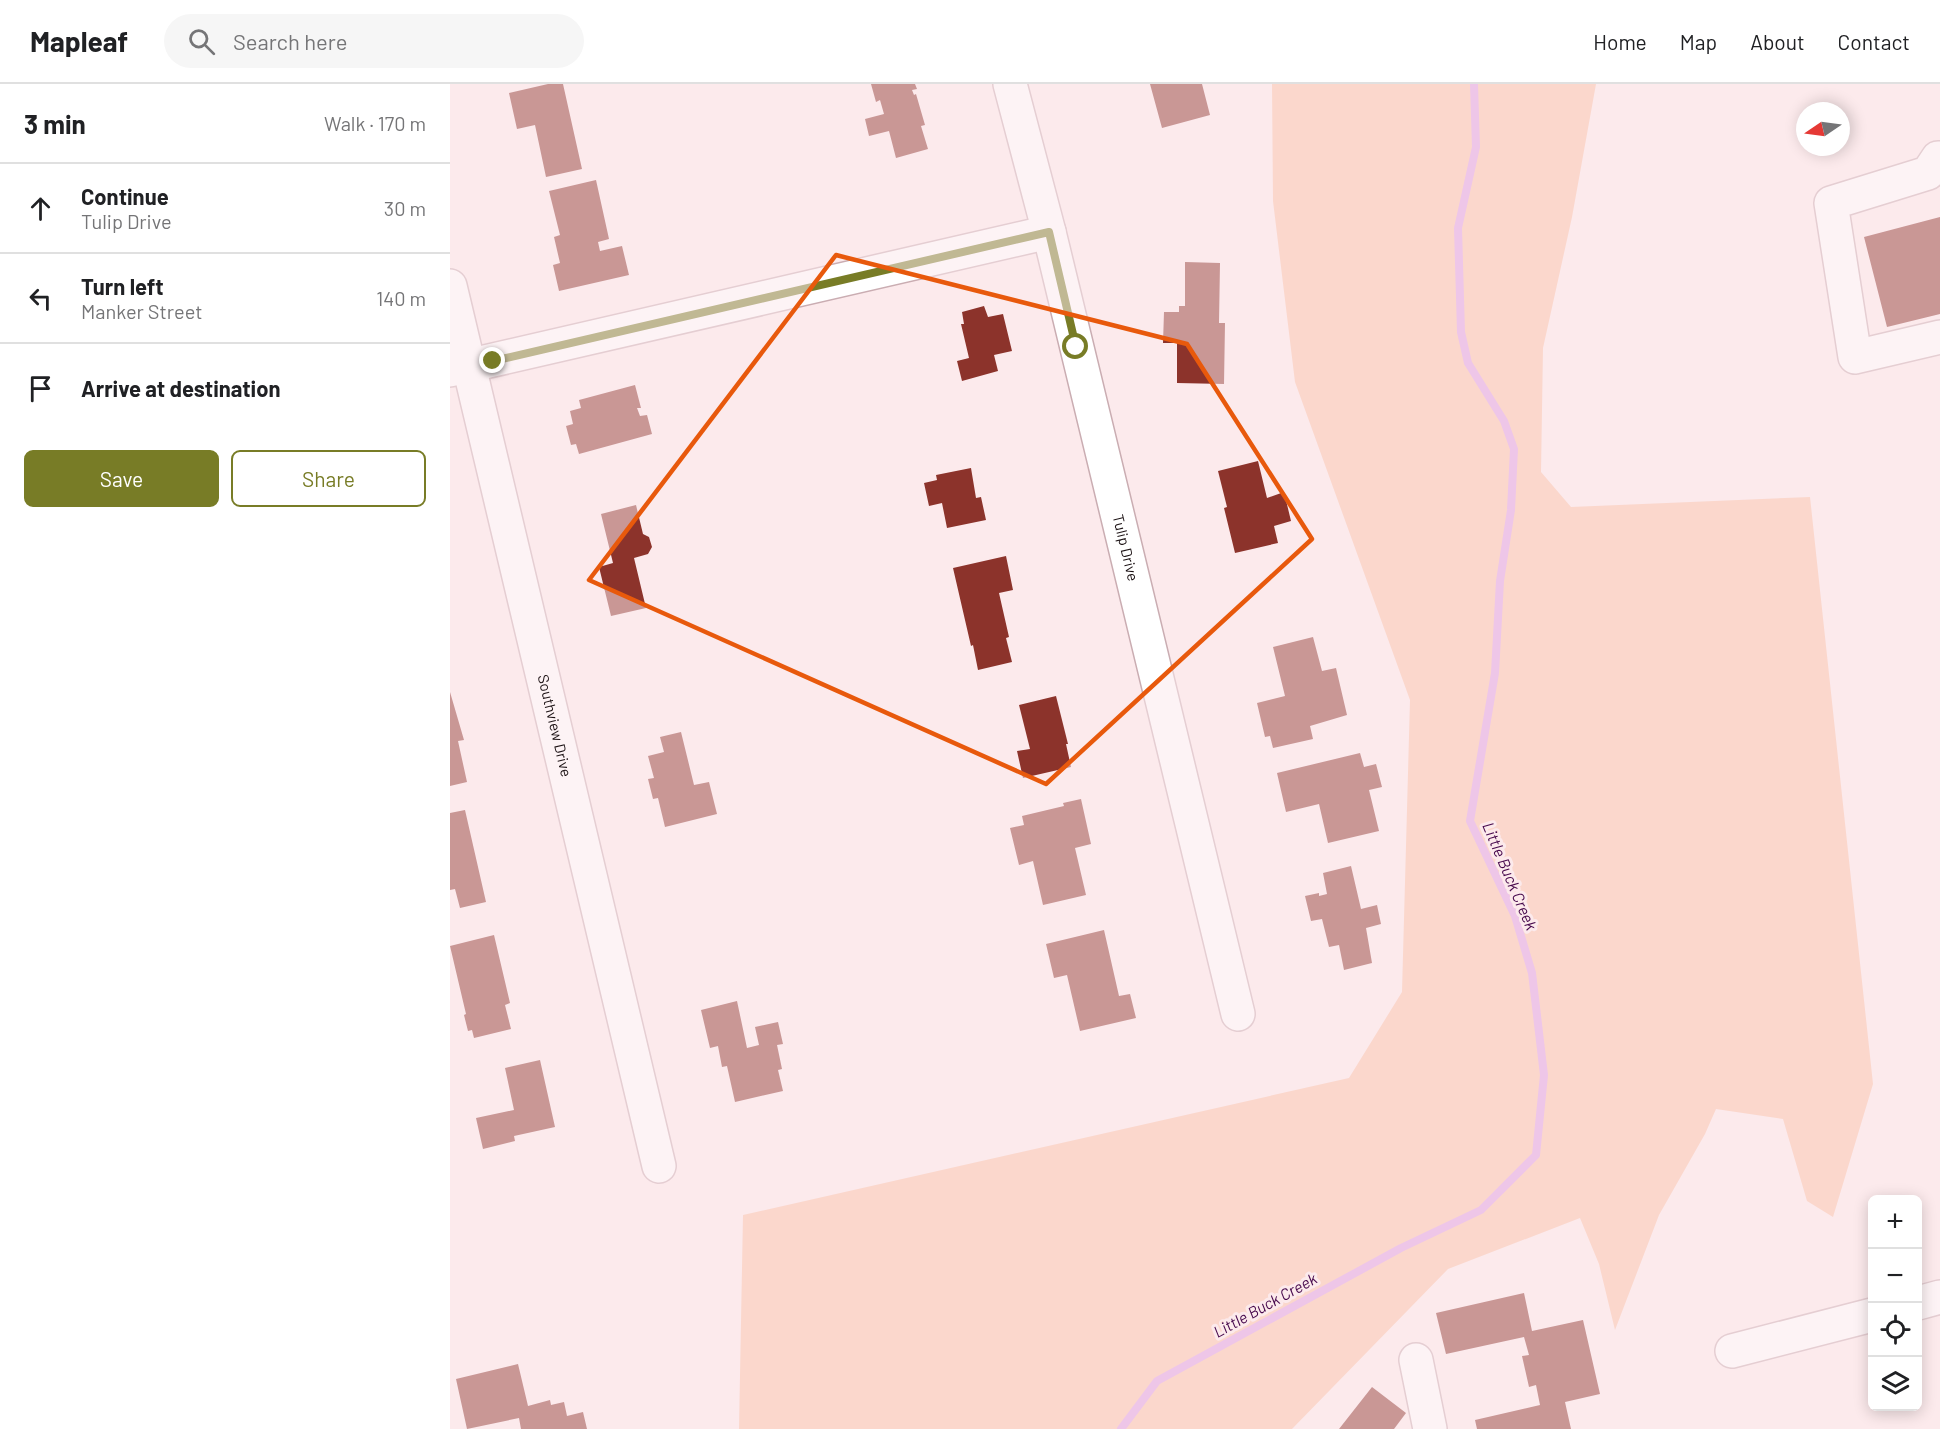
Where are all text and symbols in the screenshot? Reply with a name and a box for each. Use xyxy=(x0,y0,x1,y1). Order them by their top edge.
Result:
search box xyxy=(164,14,584,68)
text: Mapleaf xyxy=(30,24,128,58)
icon: search xyxy=(185,25,218,58)
text: Search here xyxy=(233,28,347,54)
text: Home xyxy=(1593,29,1647,54)
text: Map xyxy=(1680,29,1717,54)
text: About xyxy=(1750,29,1805,54)
text: Contact xyxy=(1838,29,1910,54)
north arrow xyxy=(1796,102,1850,156)
text: 3 min xyxy=(24,108,86,139)
text: Walk · 170 m xyxy=(324,111,426,135)
text: Continue xyxy=(81,183,169,209)
icon: ahead xyxy=(24,192,57,225)
text: 30 m xyxy=(384,196,426,220)
text: Tulip Drive xyxy=(81,209,172,233)
text: Turn left xyxy=(81,273,164,299)
icon: left xyxy=(24,282,57,315)
text: 140 m xyxy=(376,286,426,310)
text: Manker Street xyxy=(81,299,202,323)
route start xyxy=(1062,333,1088,359)
route end xyxy=(479,347,505,373)
icon: arrive xyxy=(24,372,57,405)
text: Arrive at destination xyxy=(81,375,280,401)
button: Save xyxy=(24,450,219,507)
button: Share xyxy=(231,450,426,507)
street label: Tulip Drive xyxy=(1110,512,1143,583)
street label: Southview Drive xyxy=(535,673,576,778)
water label: Little Buck Creek xyxy=(1479,819,1542,933)
map controls xyxy=(1868,1195,1922,1411)
button: + xyxy=(1868,1195,1922,1249)
button: − xyxy=(1868,1249,1922,1303)
water label: Little Buck Creek xyxy=(1210,1268,1320,1341)
button: locate xyxy=(1868,1303,1922,1357)
button: layers xyxy=(1868,1357,1922,1411)

